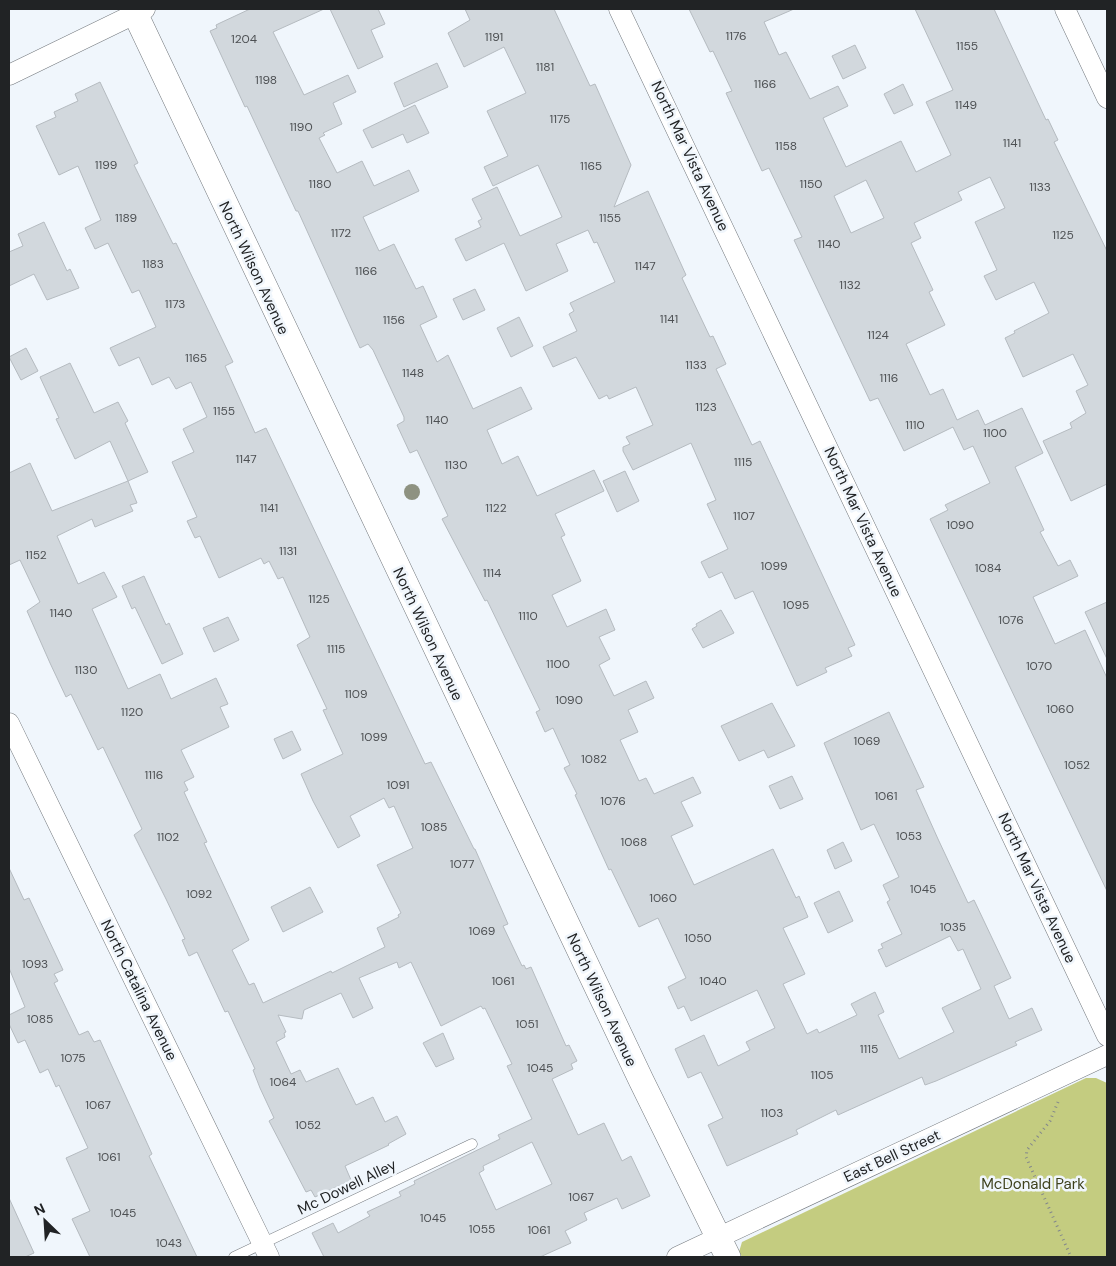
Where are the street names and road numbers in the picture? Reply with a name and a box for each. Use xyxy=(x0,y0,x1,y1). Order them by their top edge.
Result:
street label: North Mar Vista Avenue xyxy=(646,78,734,234)
street label: North Wilson Avenue xyxy=(214,198,294,338)
street label: North Mar Vista Avenue xyxy=(819,444,907,600)
street label: North Wilson Avenue xyxy=(388,564,468,704)
street label: North Mar Vista Avenue xyxy=(993,810,1081,966)
street label: North Catalina Avenue xyxy=(96,916,182,1064)
street label: North Wilson Avenue xyxy=(562,930,642,1070)
street label: East Bell Street xyxy=(840,1125,944,1187)
street label: Mc Dowell Alley xyxy=(294,1154,400,1220)

